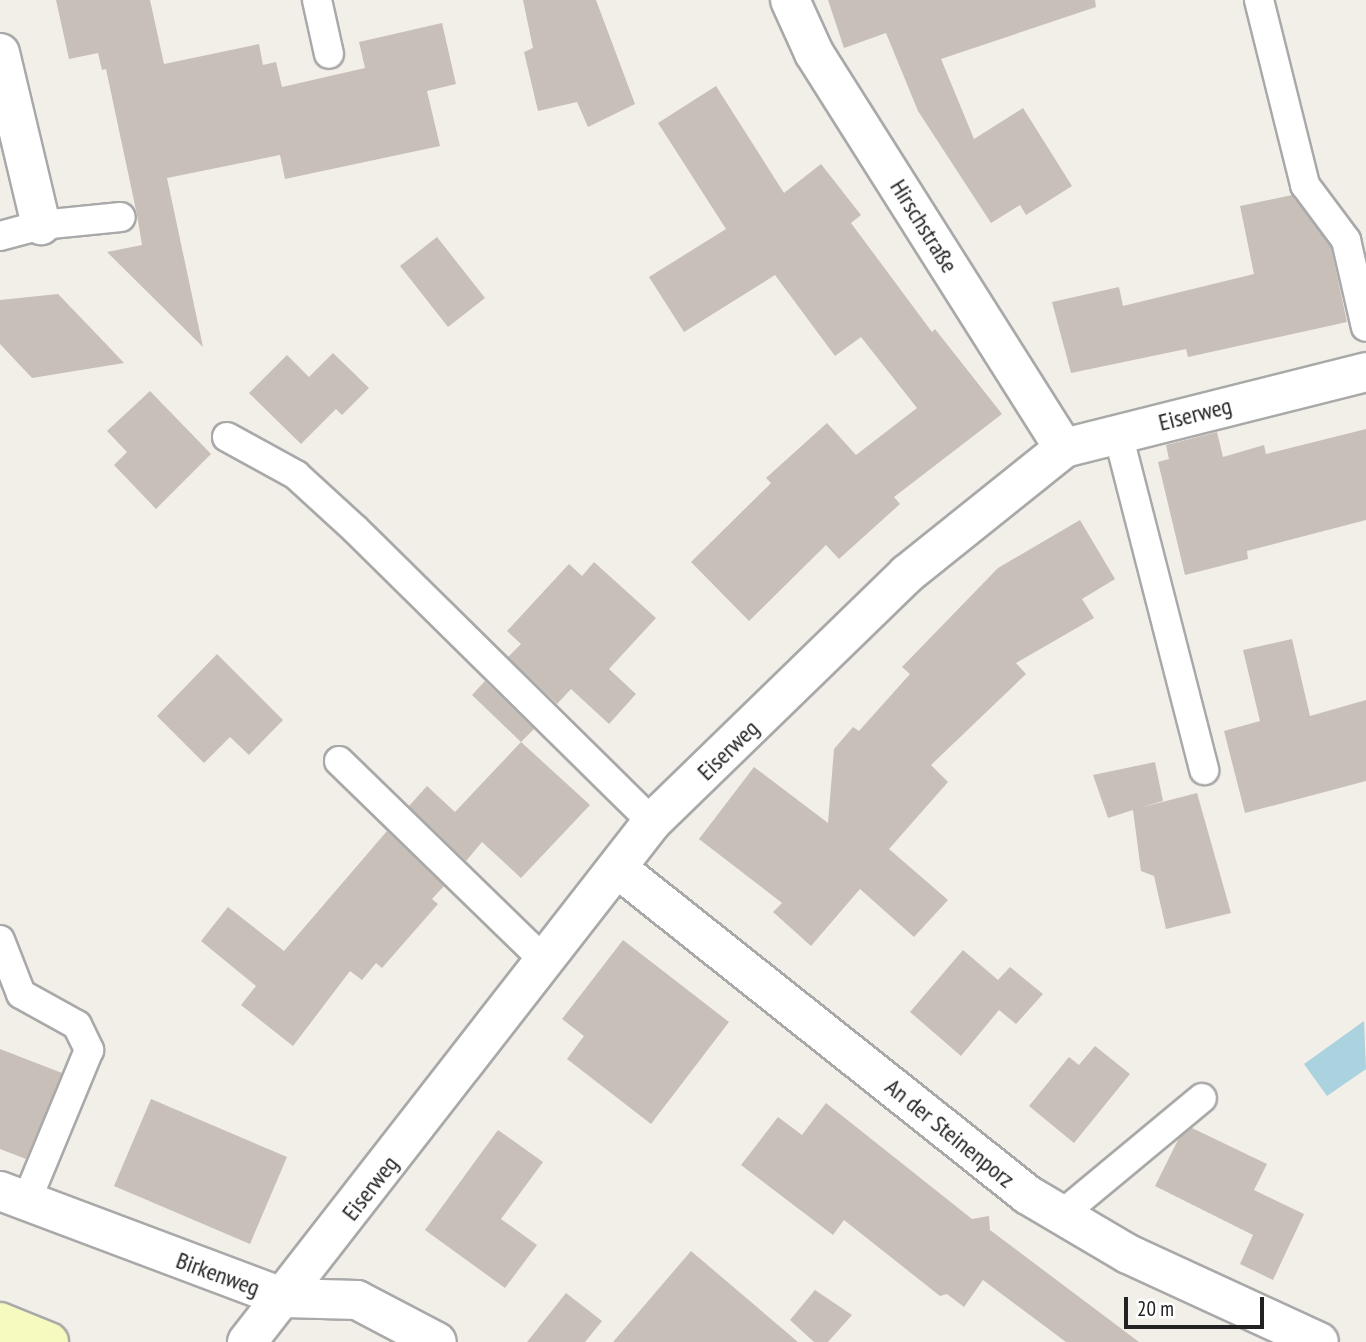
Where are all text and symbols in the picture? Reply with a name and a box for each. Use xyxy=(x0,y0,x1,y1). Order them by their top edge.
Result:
street label: Hirschstraße xyxy=(884,174,964,278)
street label: Eiserweg xyxy=(1156,391,1234,437)
street label: Eiserweg xyxy=(691,714,765,786)
street label: An der Steinenporz xyxy=(880,1072,1020,1194)
street label: Eiserweg xyxy=(336,1150,404,1226)
street label: Birkenweg xyxy=(172,1246,264,1302)
scale bar xyxy=(1128,1282,1268,1326)
text: 20 m xyxy=(1137,1295,1174,1322)

